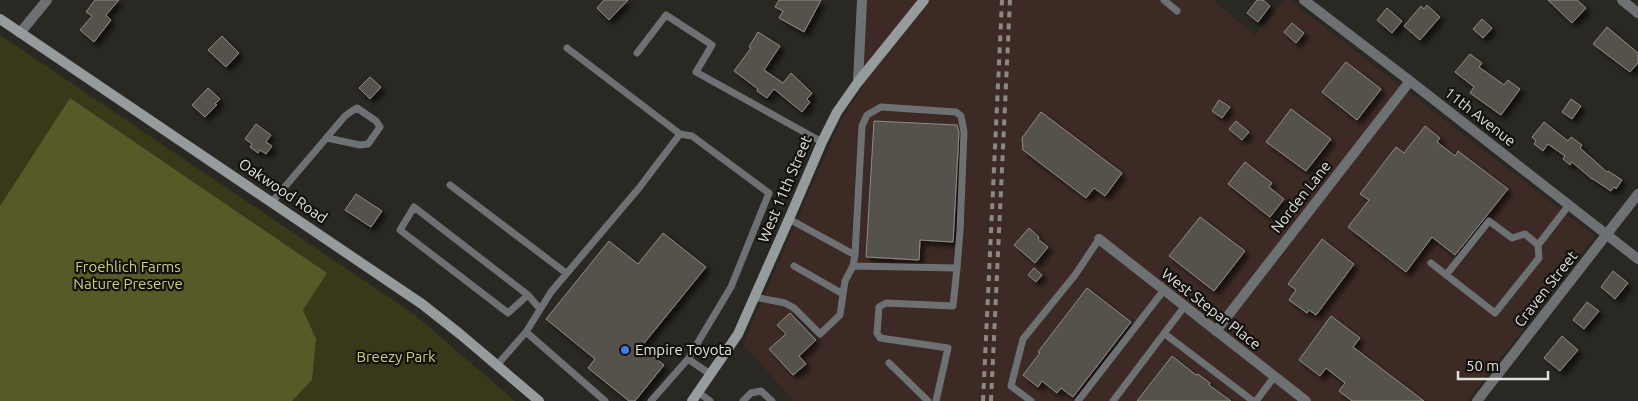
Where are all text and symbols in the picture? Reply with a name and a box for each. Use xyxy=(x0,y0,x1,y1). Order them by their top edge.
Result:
street label: 11th Avenue xyxy=(1441,84,1519,150)
street label: West 11th Street xyxy=(754,133,815,245)
street label: Oakwood Road xyxy=(236,155,331,226)
street label: Norden Lane xyxy=(1267,157,1334,236)
street label: Craven Street xyxy=(1511,247,1581,330)
park label: Froehlich Farms Nature Preserve xyxy=(73,258,183,292)
street label: West Stepar Place xyxy=(1158,265,1264,353)
place label: Empire Toyota xyxy=(635,341,732,358)
marker: Empire Toyota xyxy=(619,344,631,356)
park label: Breezy Park xyxy=(356,348,436,365)
scale bar xyxy=(1458,348,1548,380)
text: 50 m xyxy=(1466,357,1499,374)

